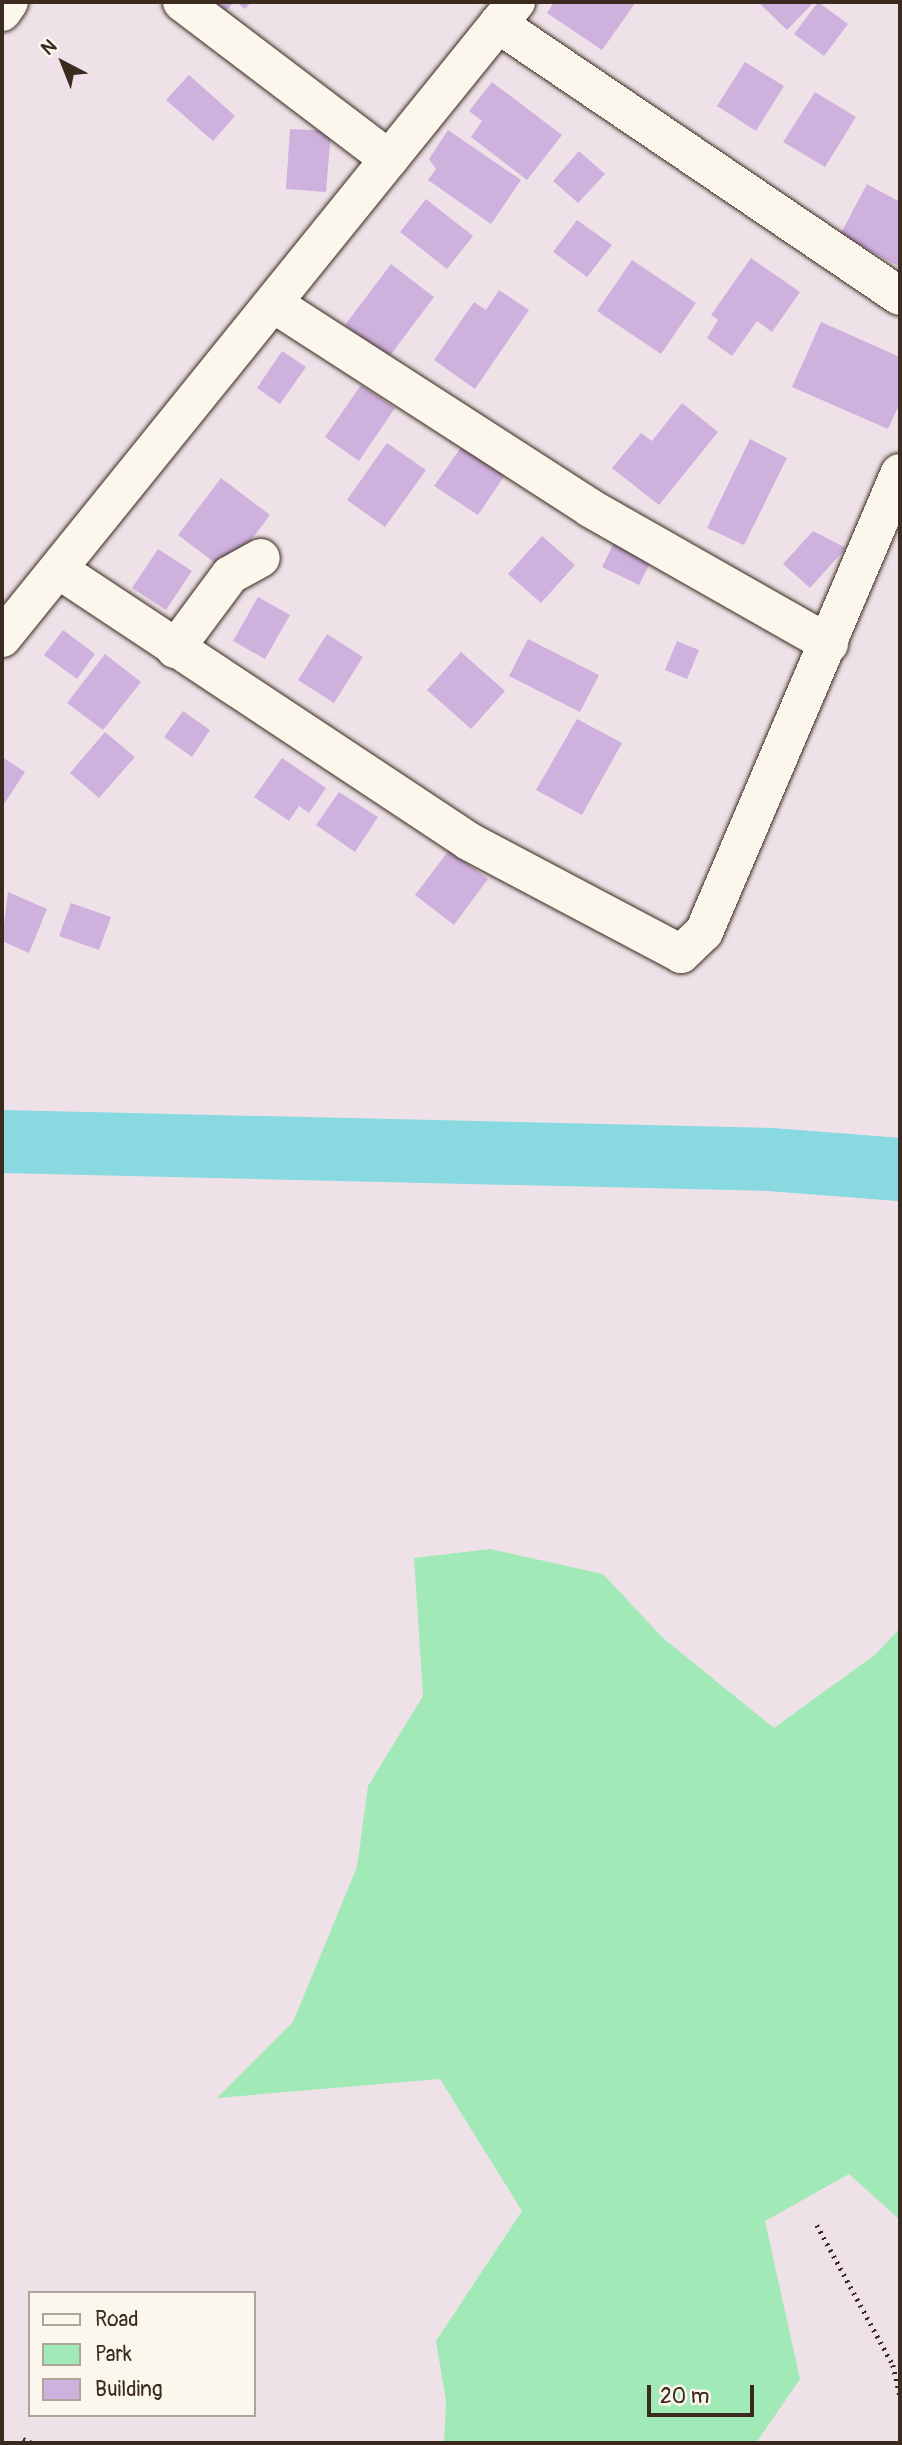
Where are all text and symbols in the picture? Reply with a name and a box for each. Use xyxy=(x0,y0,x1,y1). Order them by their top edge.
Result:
north arrow xyxy=(28,28,98,98)
text: N xyxy=(36,34,62,61)
legend xyxy=(28,2291,256,2417)
text: Road xyxy=(95,2306,139,2333)
text: Park xyxy=(95,2341,132,2368)
scale bar xyxy=(650,2372,757,2416)
text: Building xyxy=(95,2376,162,2403)
text: 20 m xyxy=(660,2383,709,2410)

